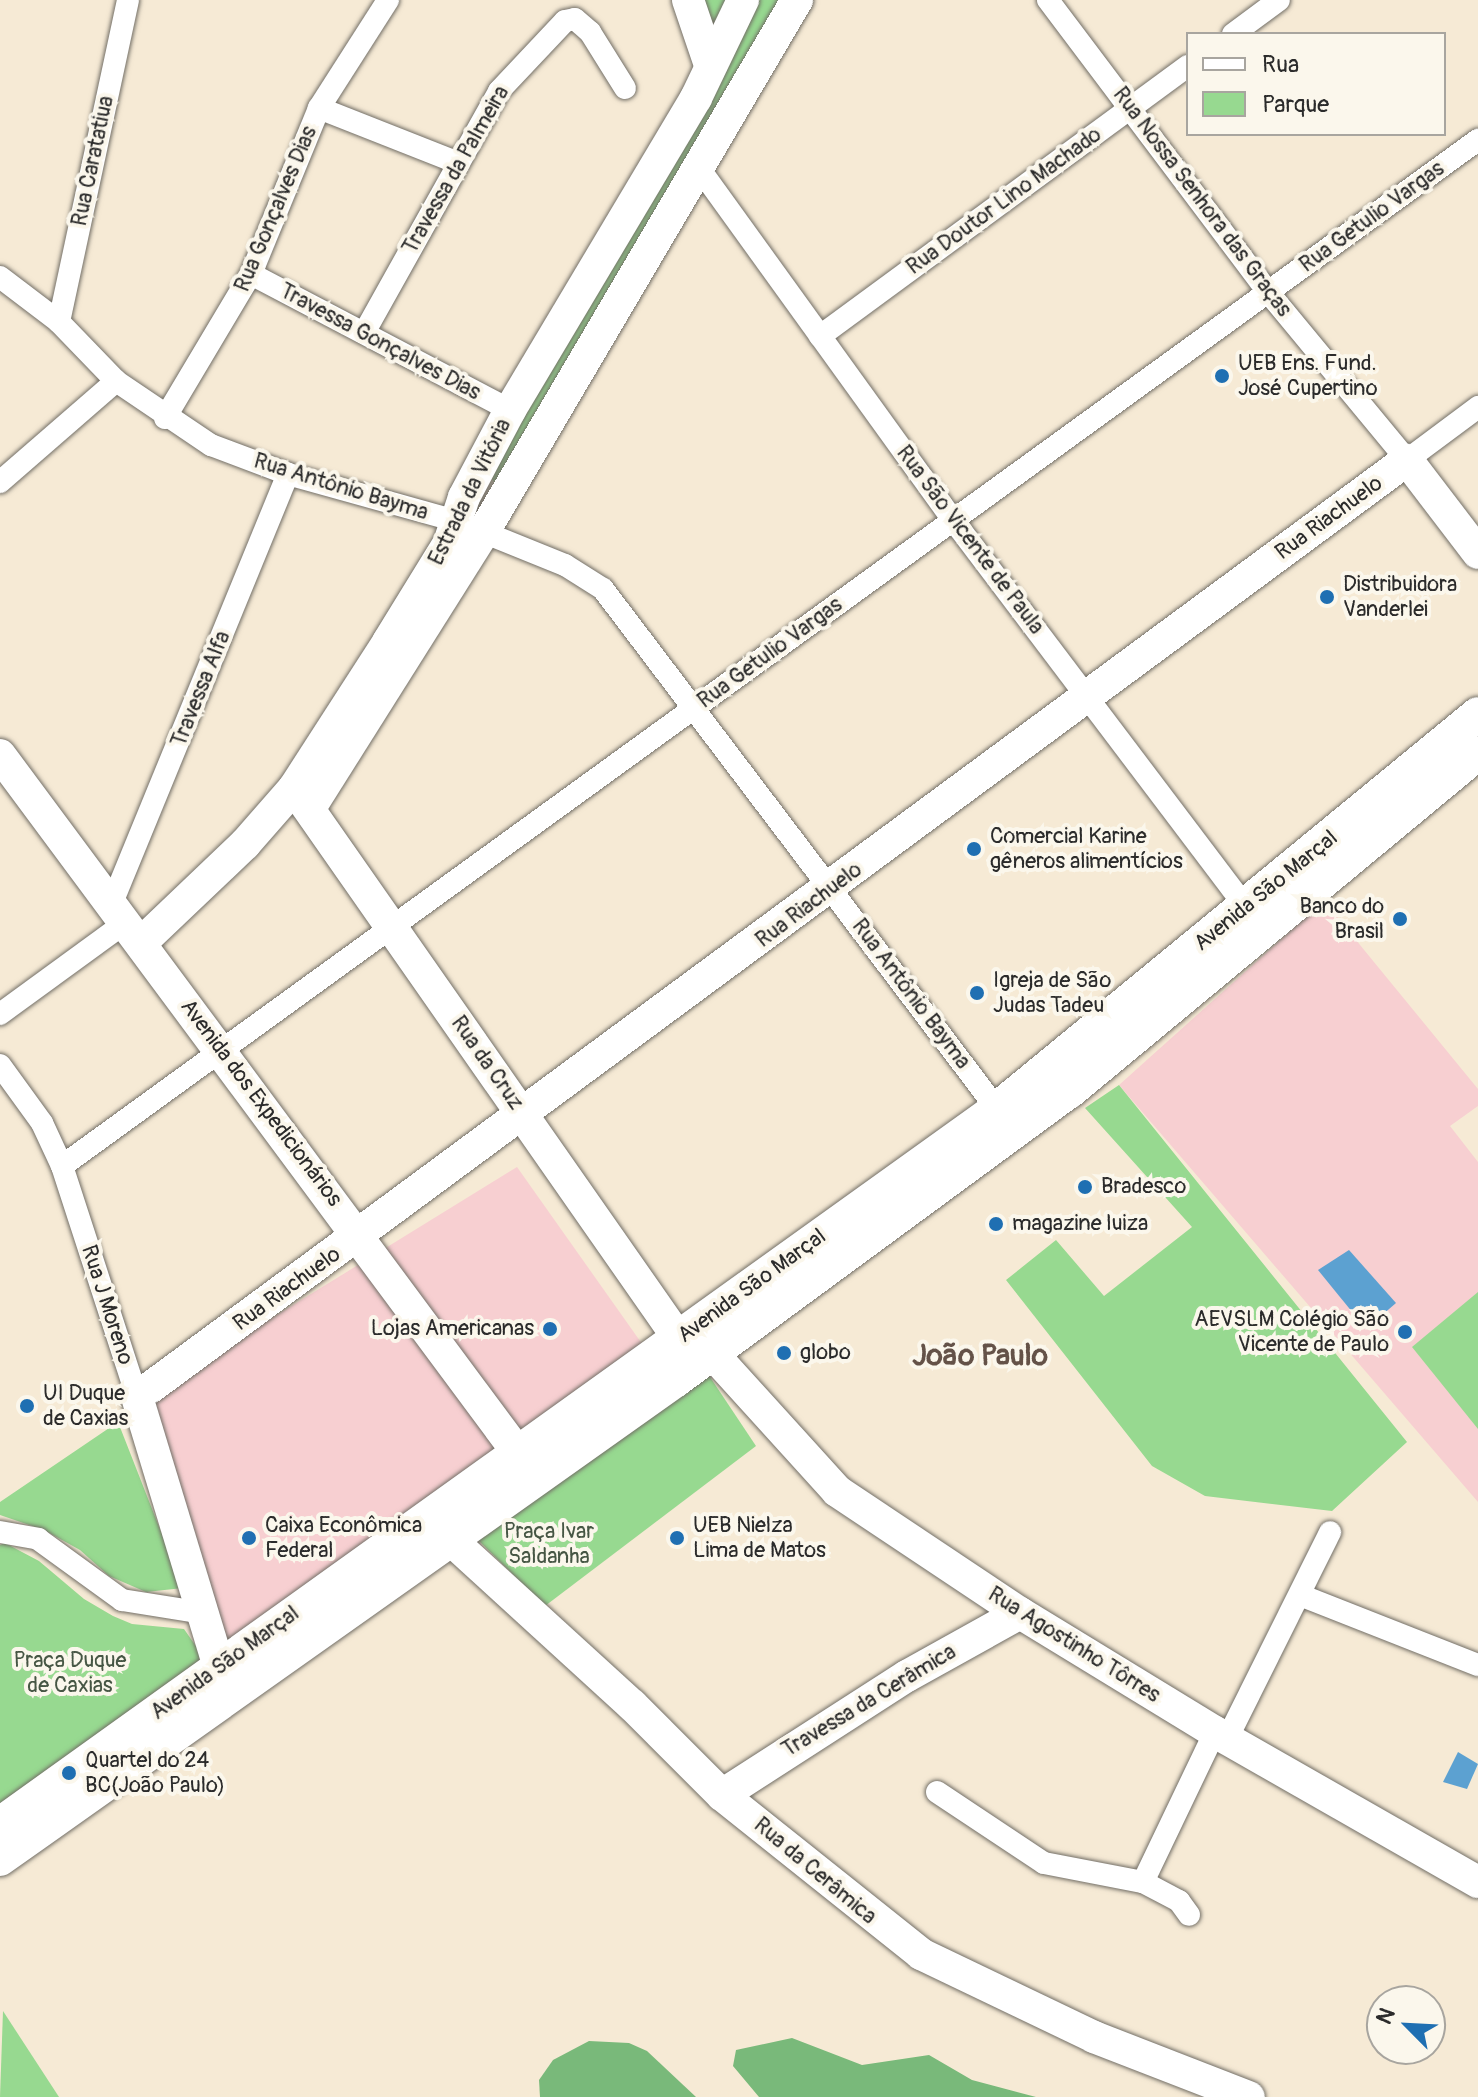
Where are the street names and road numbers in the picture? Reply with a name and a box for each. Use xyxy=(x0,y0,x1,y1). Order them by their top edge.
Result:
street label: Travessa da Palmeira xyxy=(397,81,515,259)
street label: Rua Nossa Senhora das Graças xyxy=(1107,82,1297,322)
street label: Rua Caratatiua xyxy=(66,93,120,229)
street label: Rua Doutor Lino Machado xyxy=(901,121,1107,281)
street label: Rua Gonçalves Dias xyxy=(229,122,323,296)
street label: Rua Getulio Vargas xyxy=(1295,156,1449,278)
street label: Travessa Gonçalves Dias xyxy=(275,278,485,406)
street label: Estrada da Vitória xyxy=(423,414,517,570)
street label: Rua São Vicente de Paula xyxy=(890,441,1050,639)
street label: Rua Antônio Bayma xyxy=(251,448,431,526)
street label: Rua Riachuelo xyxy=(1270,470,1388,566)
street label: Rua Getulio Vargas xyxy=(693,592,847,714)
street label: Travessa Alfa xyxy=(166,627,236,751)
street label: Avenida São Marçal xyxy=(1189,825,1343,957)
street label: Rua Riachuelo xyxy=(751,856,867,954)
street label: Rua Antônio Bayma xyxy=(846,914,976,1074)
street label: Avenida dos Expedicionários xyxy=(175,994,347,1212)
street label: Rua da Cruz xyxy=(445,1011,529,1115)
street label: Avenida São Marçal xyxy=(673,1223,831,1349)
street label: Rua Riachuelo xyxy=(228,1241,346,1337)
street label: Rua J Moreno xyxy=(75,1242,139,1368)
street label: Rua Agostinho Tôrres xyxy=(983,1581,1165,1709)
street label: Avenida São Marçal xyxy=(146,1600,304,1726)
street label: Travessa da Cerâmica xyxy=(777,1639,961,1763)
street label: Rua da Cerâmica xyxy=(748,1812,882,1930)

